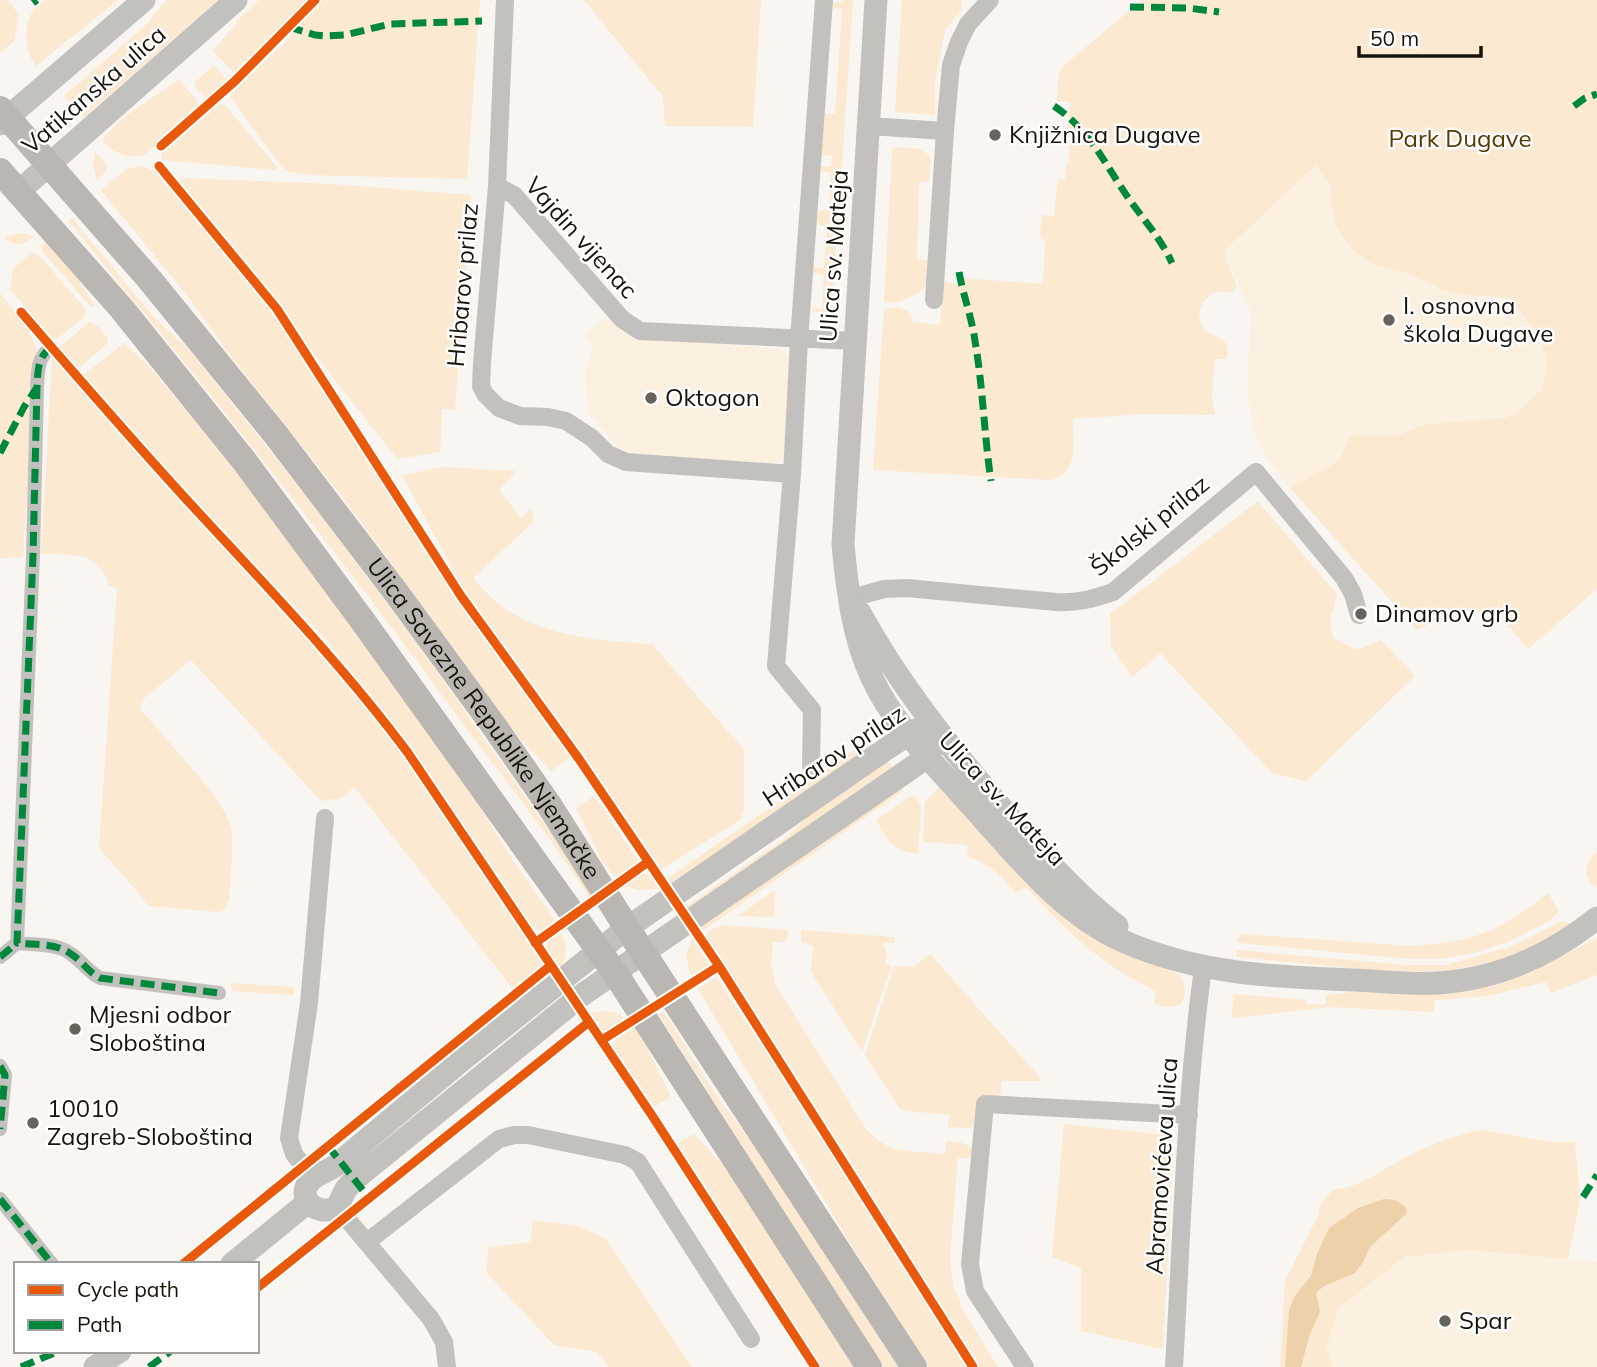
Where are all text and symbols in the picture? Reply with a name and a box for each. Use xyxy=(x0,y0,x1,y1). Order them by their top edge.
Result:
scale bar xyxy=(1359,14,1482,58)
street label: Vatikanska ulica xyxy=(15,19,171,160)
text: 50 m xyxy=(1370,25,1419,51)
place label: Knjižnica Dugave xyxy=(1009,119,1201,149)
park label: Park Dugave xyxy=(1389,123,1531,153)
marker: Knjižnica Dugave xyxy=(987,127,1003,143)
street label: Ulica sv. Mateja xyxy=(812,169,854,343)
street label: Vajdin vijenac xyxy=(519,170,644,304)
street label: Hribarov prilaz xyxy=(440,202,484,368)
place label: I. osnovna škola Dugave xyxy=(1403,290,1553,348)
marker: I. osnovna škola Dugave xyxy=(1381,312,1397,328)
place label: Oktogon xyxy=(665,382,760,412)
marker: Oktogon xyxy=(643,390,659,406)
street label: Školski prilaz xyxy=(1084,468,1215,582)
street label: Ulica Savezne Republike Njemačke xyxy=(361,551,608,884)
place label: Dinamov grb xyxy=(1375,598,1518,628)
marker: Dinamov grb xyxy=(1353,606,1369,622)
street label: Hribarov prilaz xyxy=(756,698,910,812)
street label: Ulica sv. Mateja xyxy=(933,725,1073,872)
place label: Mjesni odbor Sloboština xyxy=(89,999,232,1057)
marker: Mjesni odbor Sloboština xyxy=(67,1021,83,1037)
street label: Abramovićeva ulica xyxy=(1138,1057,1184,1275)
place label: 10010 Zagreb-Sloboština xyxy=(47,1093,253,1151)
marker: 10010 Zagreb-Sloboština xyxy=(25,1115,41,1131)
legend xyxy=(14,1262,259,1353)
text: Cycle path xyxy=(77,1276,179,1302)
place label: Spar xyxy=(1459,1305,1512,1335)
text: Path xyxy=(77,1311,122,1337)
marker: Spar xyxy=(1437,1313,1453,1329)

